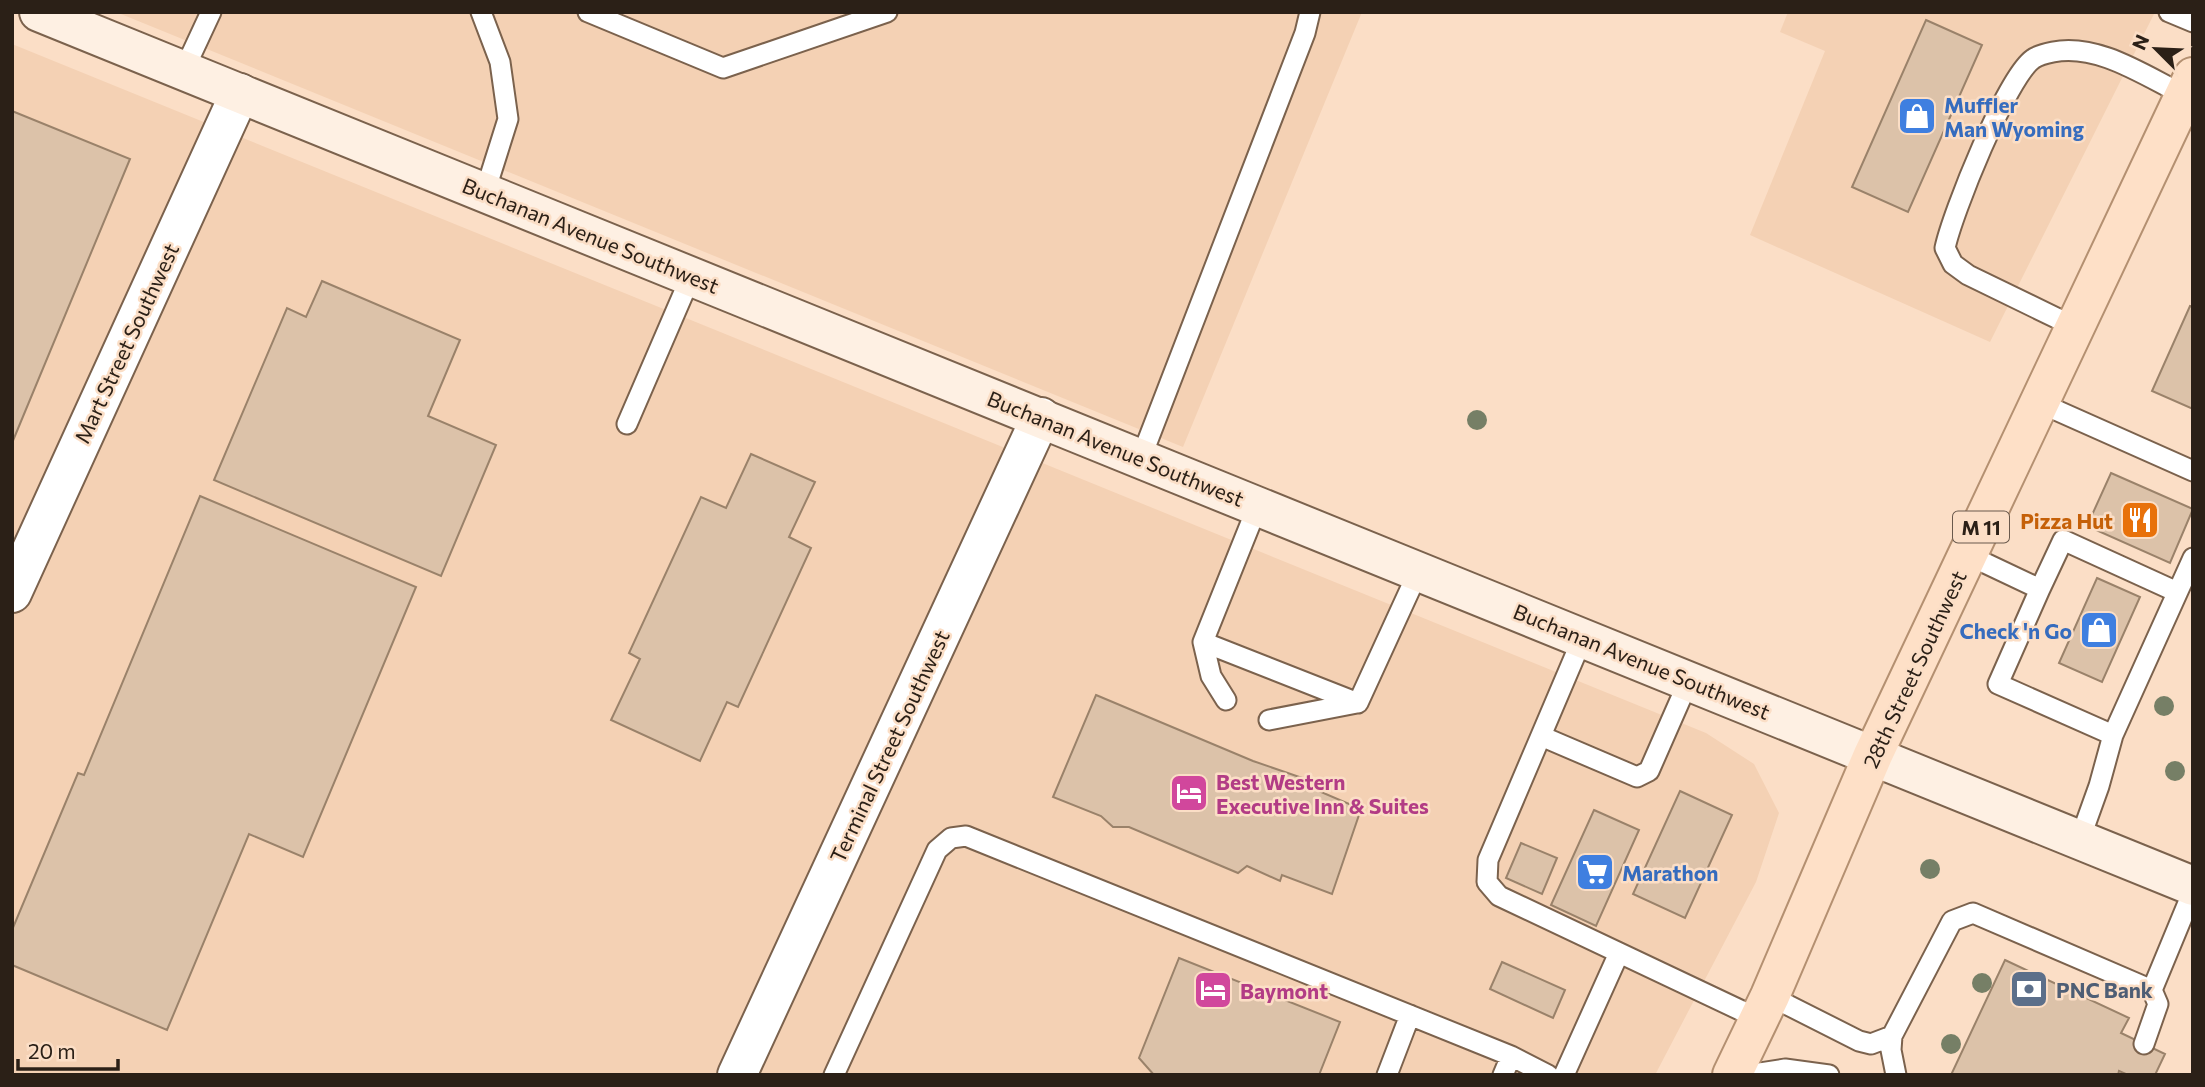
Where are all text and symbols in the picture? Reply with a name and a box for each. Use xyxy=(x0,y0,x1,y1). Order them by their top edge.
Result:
north arrow xyxy=(2121,14,2191,84)
text: N xyxy=(2127,31,2153,53)
place label: Muffler Man Wyoming xyxy=(1944,92,2084,141)
shop icon: Muffler Man Wyoming xyxy=(1896,95,1938,137)
street label: Buchanan Avenue Southwest xyxy=(459,172,723,298)
street label: Mart Street Southwest xyxy=(69,239,183,447)
street label: Buchanan Avenue Southwest xyxy=(984,385,1248,511)
restaurant icon: Pizza Hut xyxy=(2119,499,2161,541)
place label: Pizza Hut xyxy=(2020,508,2113,533)
road number: M 11 xyxy=(1953,512,2009,542)
street label: 28th Street Southwest xyxy=(1857,566,1971,772)
street label: Buchanan Avenue Southwest xyxy=(1510,598,1774,724)
shop icon: Check 'n Go xyxy=(2078,609,2120,651)
place label: Check 'n Go xyxy=(1959,618,2072,643)
street label: Terminal Street Southwest xyxy=(824,626,954,866)
place label: Best Western Executive Inn & Suites xyxy=(1216,769,1429,818)
hotel icon: Best Western Executive Inn & Suites xyxy=(1168,772,1210,814)
supermarket icon: Marathon xyxy=(1574,851,1616,893)
place label: Marathon xyxy=(1622,860,1718,885)
bank icon: PNC Bank xyxy=(2008,968,2050,1010)
hotel icon: Baymont xyxy=(1192,969,1234,1011)
place label: PNC Bank xyxy=(2056,977,2153,1002)
place label: Baymont xyxy=(1240,978,1328,1003)
scale bar xyxy=(18,1028,117,1072)
text: 20 m xyxy=(28,1038,76,1063)

